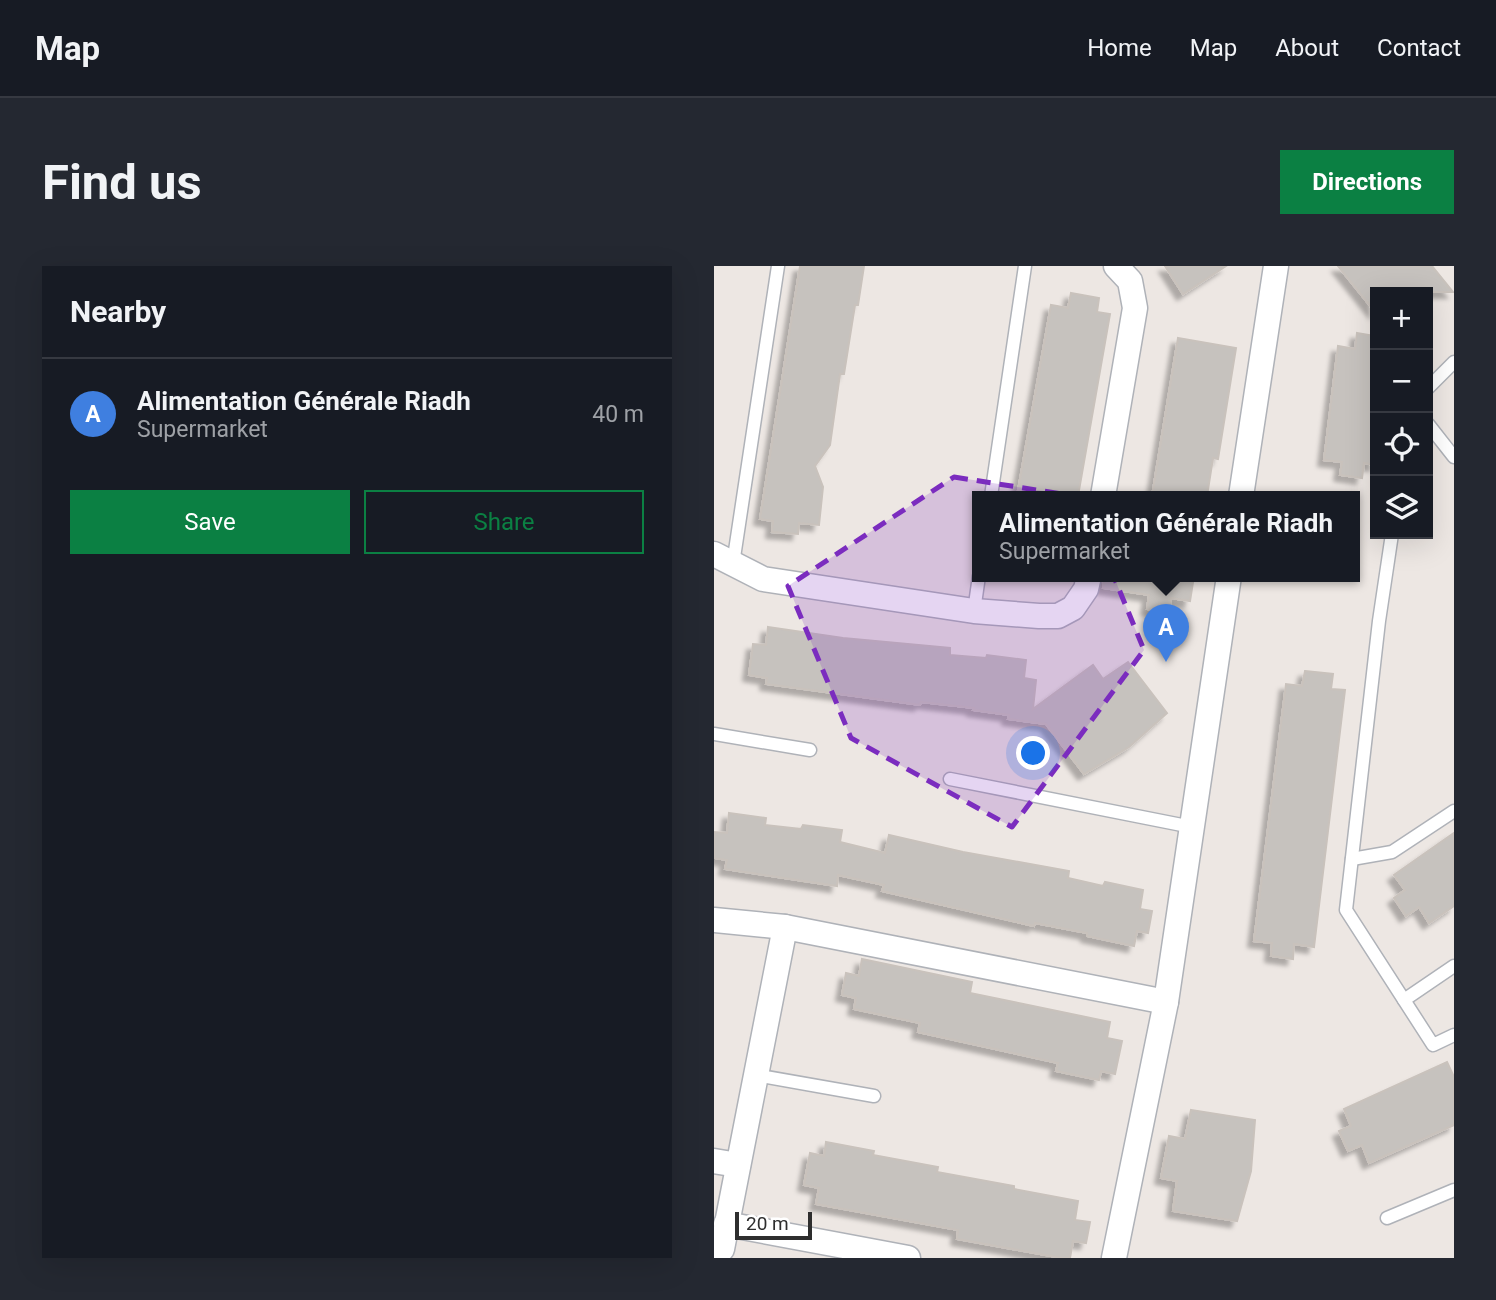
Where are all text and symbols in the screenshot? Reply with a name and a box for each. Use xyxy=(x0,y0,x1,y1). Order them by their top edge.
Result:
text: Map xyxy=(35,29,100,68)
text: Home xyxy=(1087,34,1152,62)
text: Map xyxy=(1190,34,1237,62)
text: About xyxy=(1275,34,1339,62)
text: Contact xyxy=(1377,34,1461,62)
button: Directions xyxy=(1280,150,1454,214)
text: Find us xyxy=(42,154,202,211)
map controls xyxy=(1370,287,1433,539)
button: + xyxy=(1370,287,1433,350)
text: Nearby xyxy=(70,294,166,329)
button: − xyxy=(1370,350,1433,413)
text: Alimentation Générale Riadh xyxy=(137,386,471,416)
text: A xyxy=(85,401,101,428)
text: 40 m xyxy=(592,401,644,428)
button: locate xyxy=(1370,413,1433,476)
text: Supermarket xyxy=(137,416,268,443)
button: layers xyxy=(1370,476,1433,539)
button: Save xyxy=(70,490,350,554)
button: Share xyxy=(364,490,644,554)
popup xyxy=(972,491,1360,582)
text: Alimentation Générale Riadh xyxy=(999,508,1333,538)
text: Supermarket xyxy=(999,538,1130,565)
pin: A xyxy=(1143,604,1189,662)
your location xyxy=(1016,736,1050,770)
scale bar xyxy=(735,1209,812,1241)
text: 20 m xyxy=(746,1212,789,1235)

